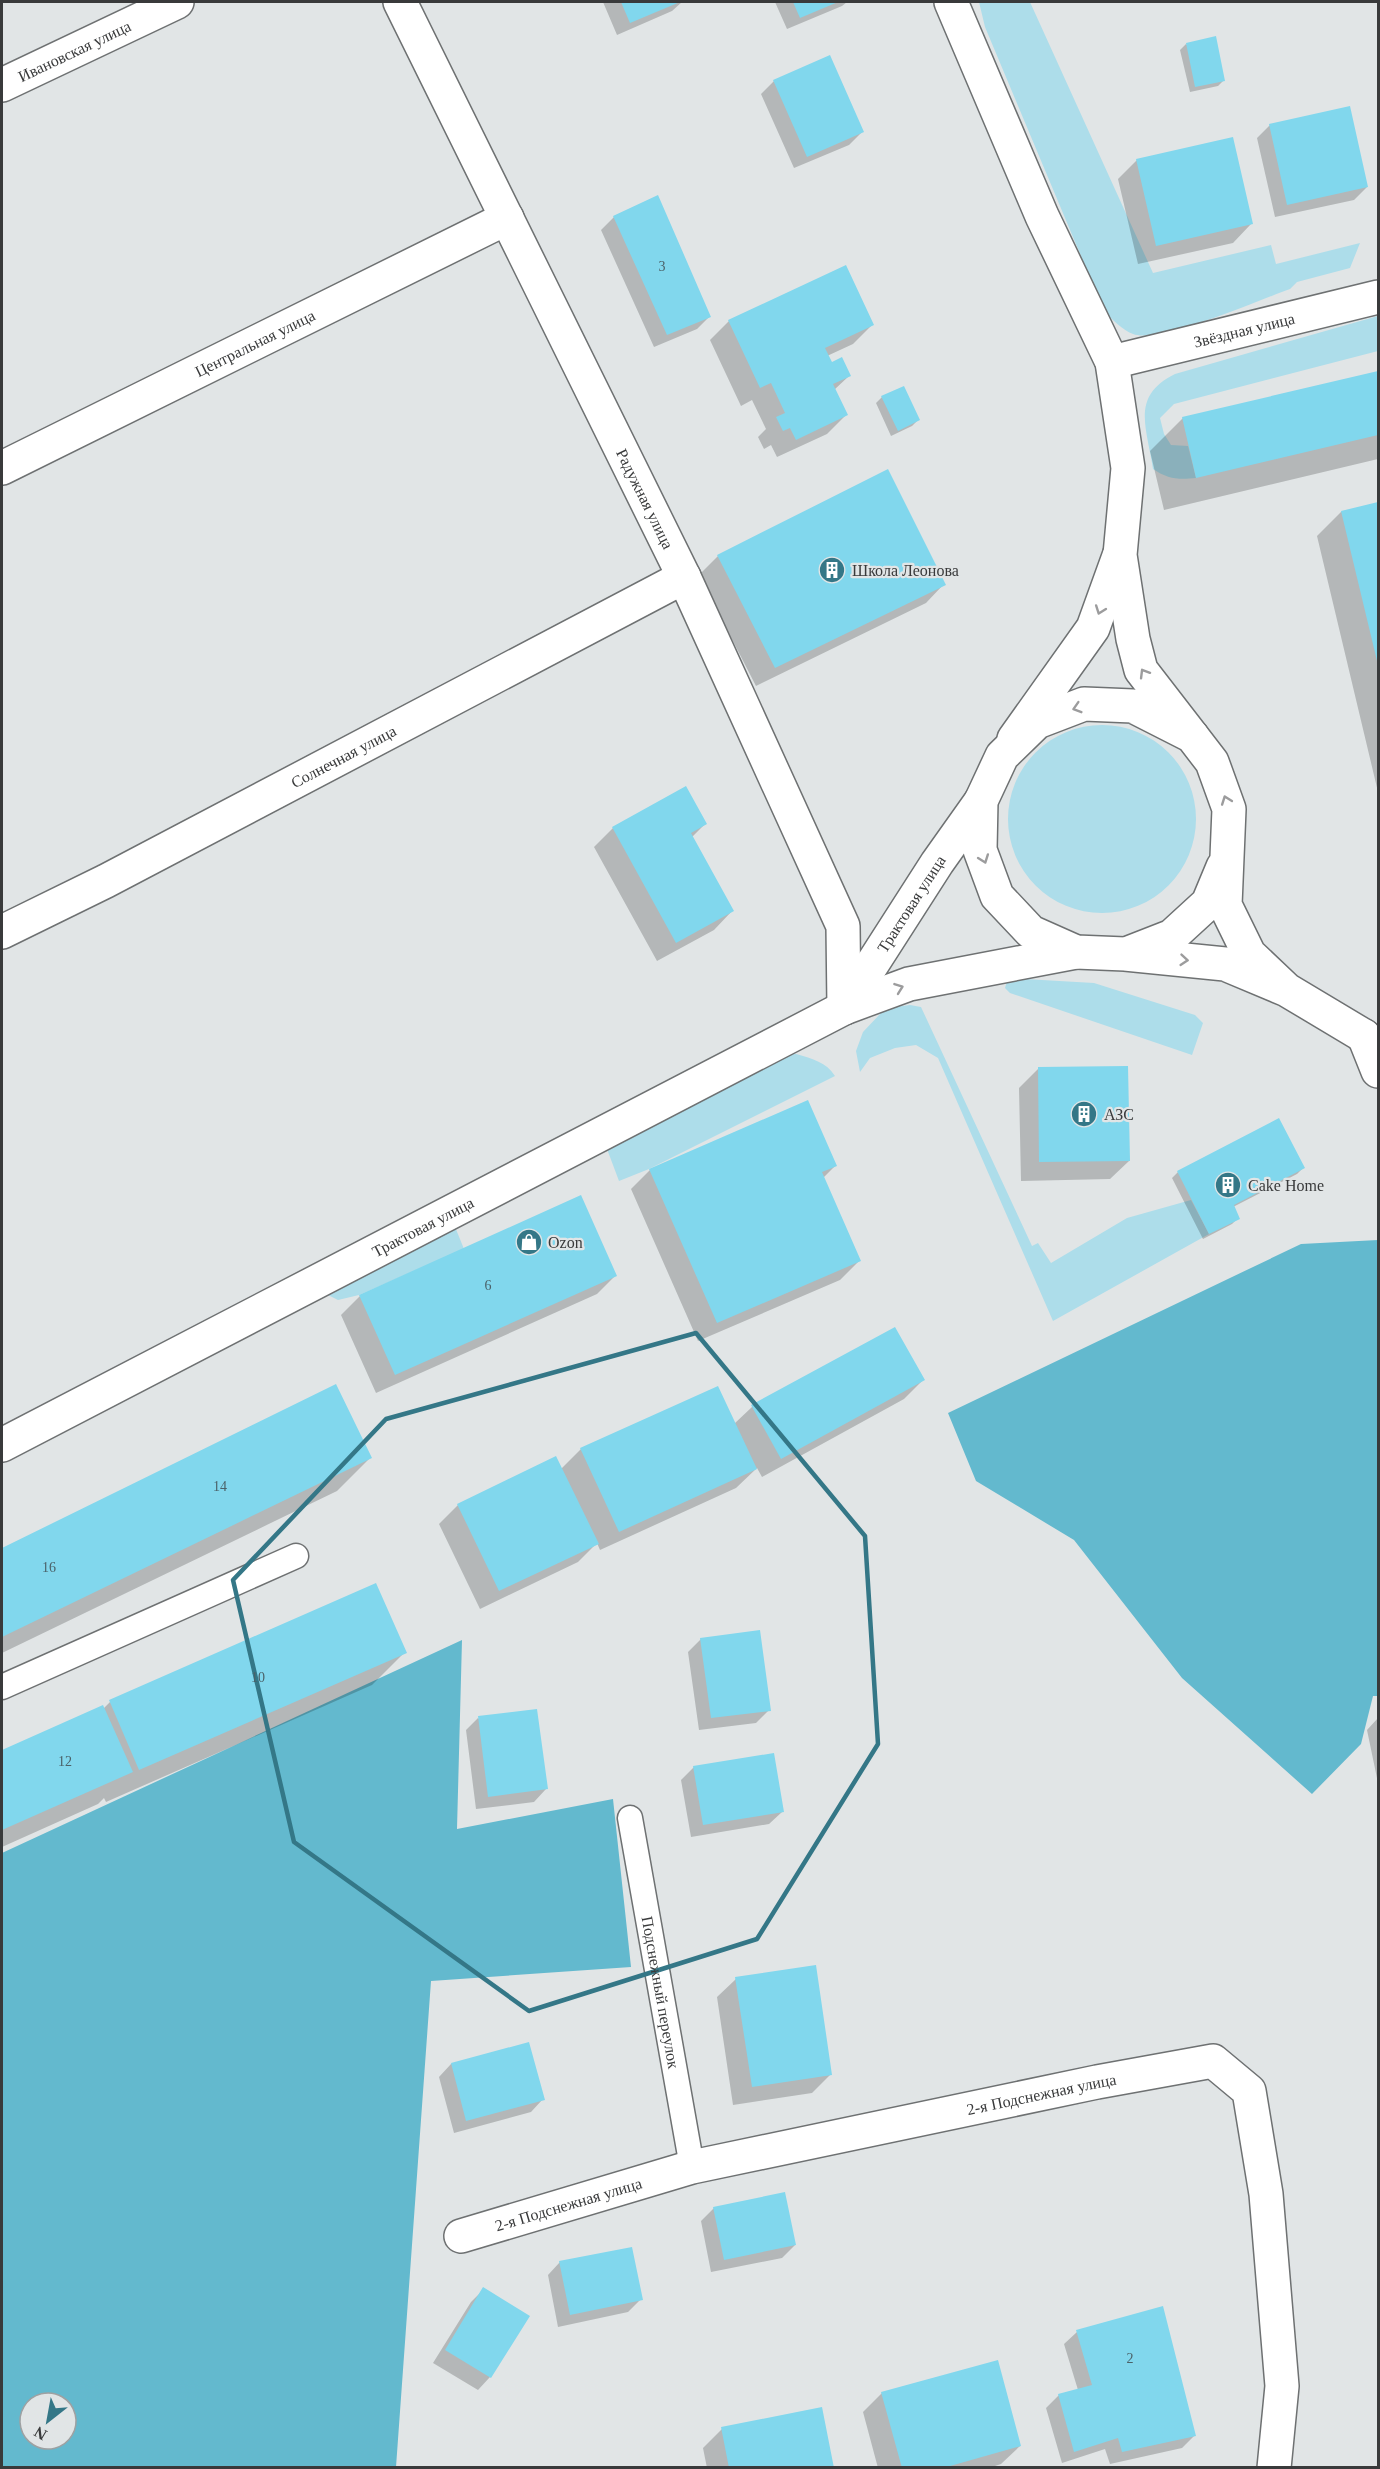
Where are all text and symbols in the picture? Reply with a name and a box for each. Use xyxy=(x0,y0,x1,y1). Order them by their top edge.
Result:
street label: Ивановская улица xyxy=(15,17,134,85)
house number: 3 xyxy=(659,259,666,274)
street label: Центральная улица xyxy=(192,307,318,381)
street label: Звёздная улица xyxy=(1192,310,1296,351)
street label: Радужная улица xyxy=(613,446,677,552)
building icon: Школа Леонова xyxy=(817,555,847,585)
place label: Школа Леонова xyxy=(852,562,959,579)
one-way arrow xyxy=(1095,604,1107,615)
one-way arrow xyxy=(1140,669,1152,679)
one-way arrow xyxy=(1072,701,1083,713)
street label: Солнечная улица xyxy=(288,722,399,791)
one-way arrow xyxy=(1220,795,1233,806)
street label: Трактовая улица xyxy=(874,852,949,956)
one-way arrow xyxy=(976,853,989,864)
one-way arrow xyxy=(1179,953,1188,966)
one-way arrow xyxy=(893,983,903,996)
building icon: АЗС xyxy=(1069,1099,1099,1129)
place label: АЗС xyxy=(1104,1106,1134,1123)
building icon: Cake Home xyxy=(1213,1170,1243,1200)
place label: Cake Home xyxy=(1248,1177,1324,1194)
street label: Трактовая улица xyxy=(369,1194,477,1260)
shop icon: Ozon xyxy=(514,1227,544,1257)
place label: Ozon xyxy=(548,1234,583,1251)
house number: 6 xyxy=(485,1278,492,1293)
house number: 14 xyxy=(213,1479,227,1494)
house number: 16 xyxy=(42,1560,56,1575)
house number: 10 xyxy=(251,1670,265,1685)
house number: 12 xyxy=(58,1754,72,1769)
street label: Подснежный переулок xyxy=(639,1915,682,2070)
street label: 2-я Подснежная улица xyxy=(965,2071,1118,2118)
street label: 2-я Подснежная улица xyxy=(493,2174,644,2234)
house number: 2 xyxy=(1127,2351,1134,2366)
north arrow xyxy=(18,2391,78,2451)
text: N xyxy=(31,2423,50,2444)

